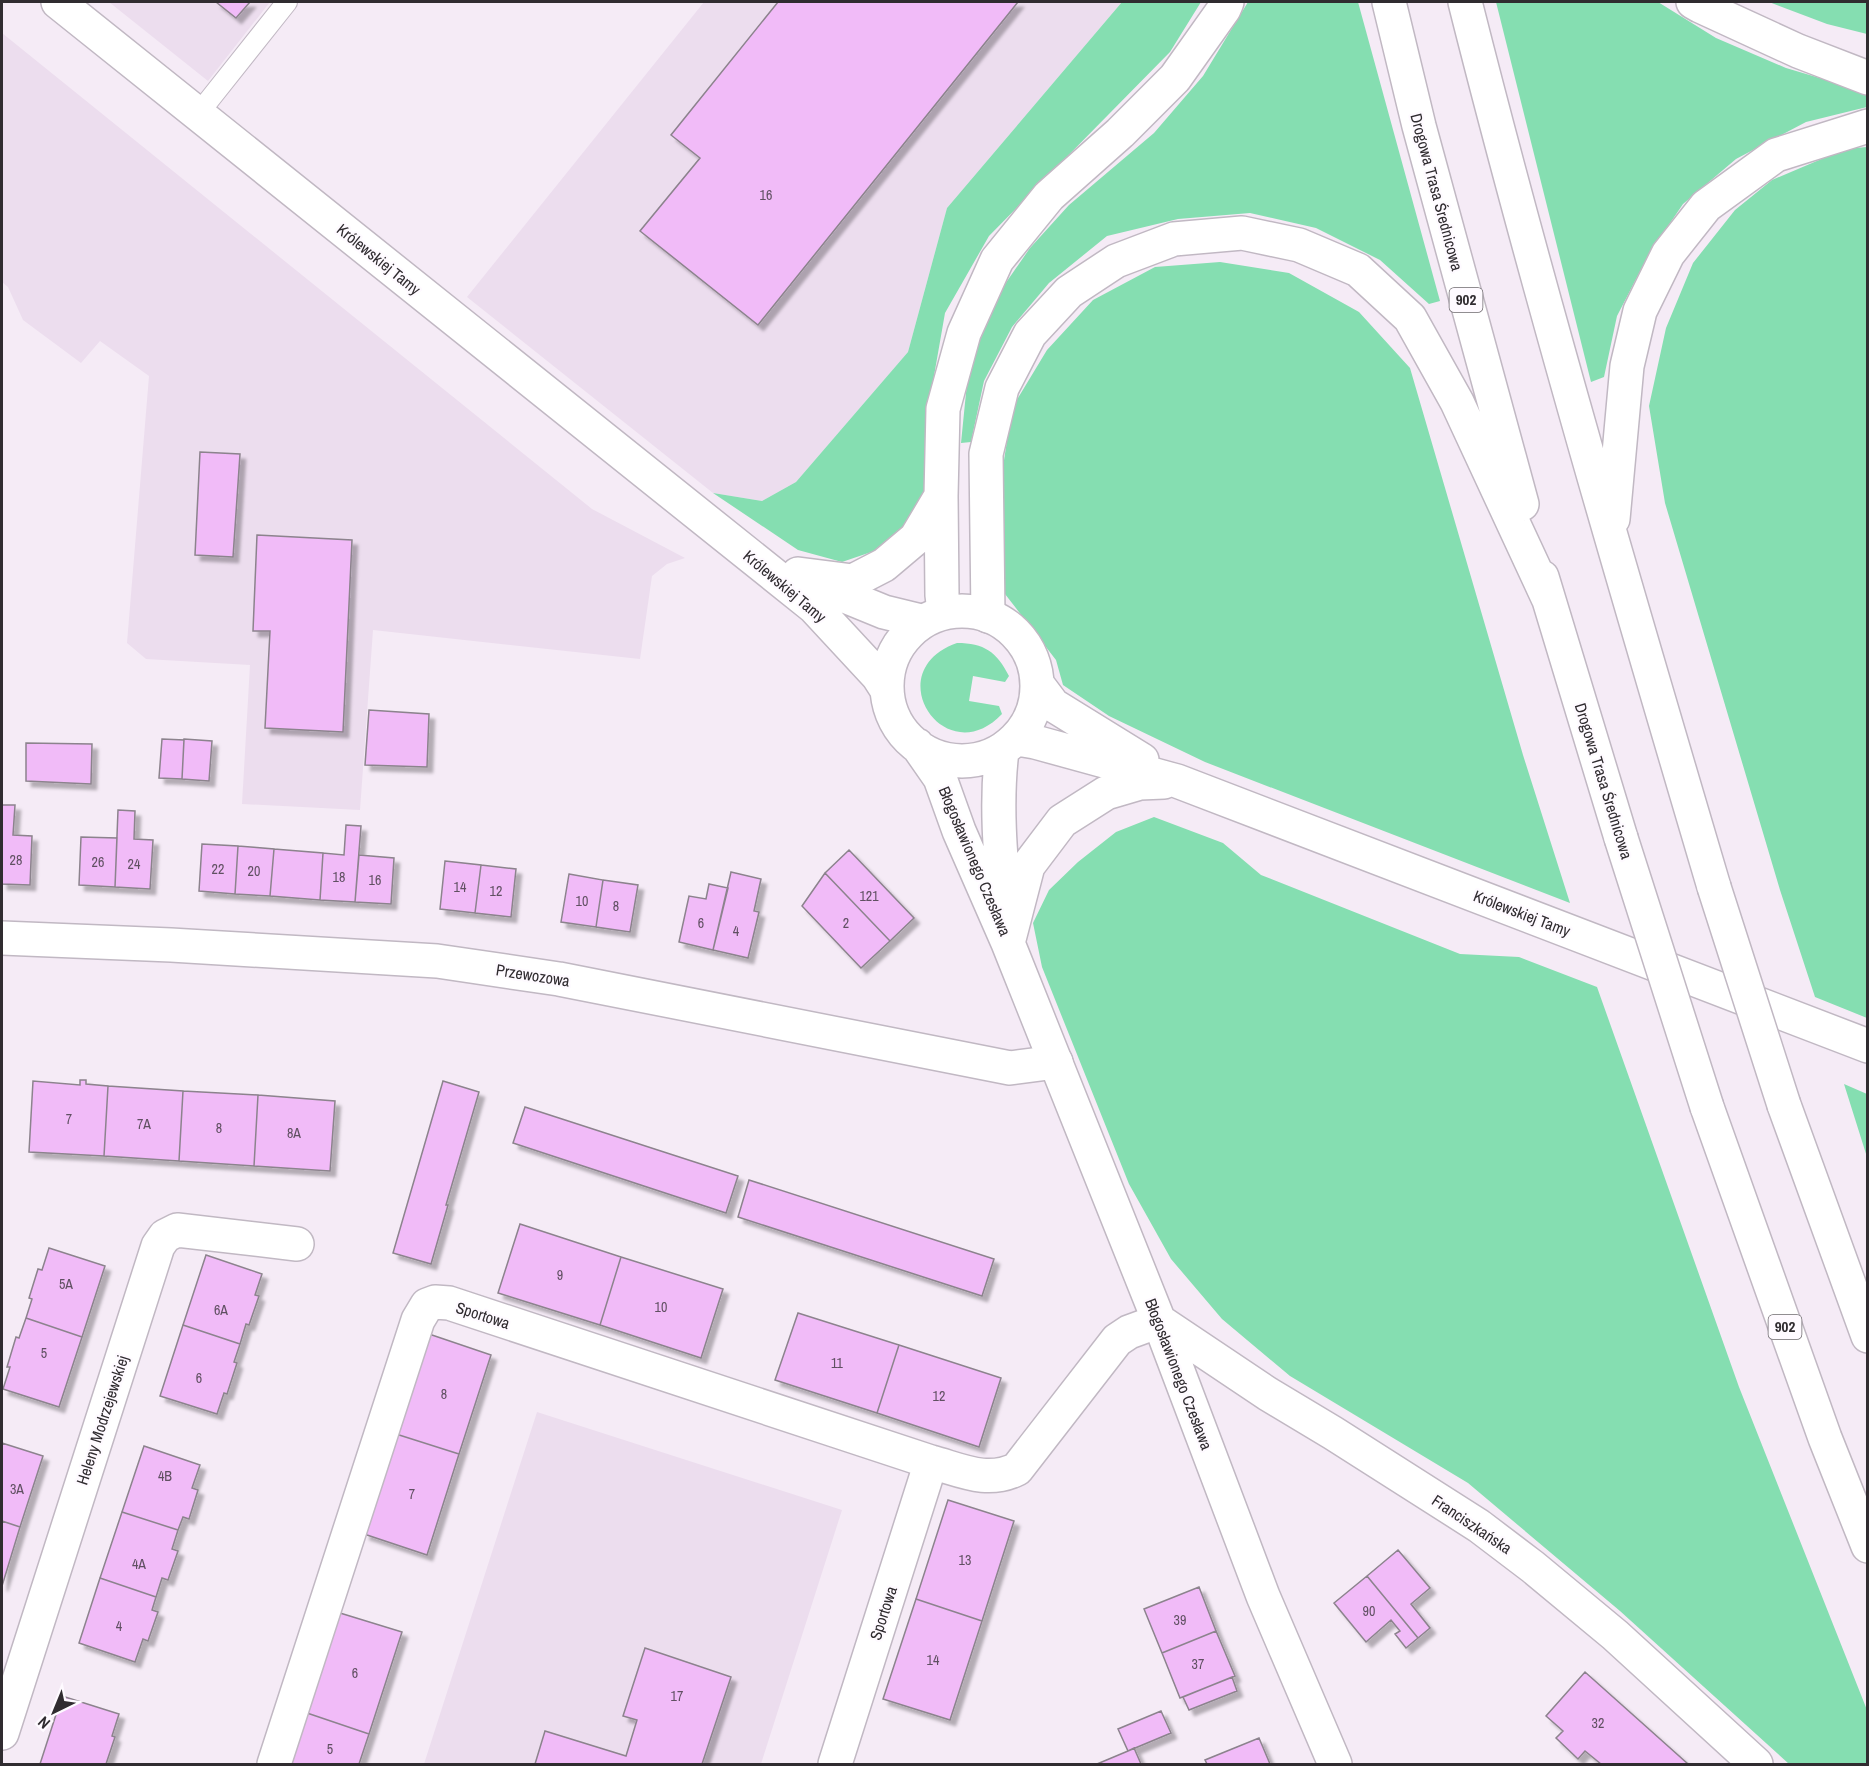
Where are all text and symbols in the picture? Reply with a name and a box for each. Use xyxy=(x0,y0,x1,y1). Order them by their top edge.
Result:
street label: Drogowa Trasa Średnicowa xyxy=(1405,111,1469,274)
house number: 16 xyxy=(760,186,772,204)
street label: Królewskiej Tamy xyxy=(332,218,426,300)
road number: 902 xyxy=(1450,288,1482,312)
street label: Królewskiej Tamy xyxy=(739,545,832,628)
street label: Drogowa Trasa Średnicowa xyxy=(1570,700,1638,862)
street label: Błogosławionego Czesława xyxy=(934,783,1017,940)
house number: 28 xyxy=(10,851,22,869)
house number: 26 xyxy=(92,853,104,871)
house number: 24 xyxy=(128,855,141,873)
house number: 22 xyxy=(212,860,224,878)
house number: 20 xyxy=(248,862,260,880)
house number: 18 xyxy=(333,868,345,886)
house number: 16 xyxy=(369,871,381,889)
house number: 14 xyxy=(454,878,467,896)
house number: 12 xyxy=(490,882,502,900)
street label: Królewskiej Tamy xyxy=(1470,884,1574,942)
house number: 121 xyxy=(859,887,879,905)
house number: 10 xyxy=(576,892,588,910)
house number: 8 xyxy=(613,897,619,915)
house number: 6 xyxy=(698,914,704,932)
house number: 2 xyxy=(843,914,849,932)
house number: 4 xyxy=(733,922,740,940)
street label: Przewozowa xyxy=(495,958,572,992)
house number: 7 xyxy=(66,1110,72,1128)
house number: 7A xyxy=(137,1115,151,1133)
house number: 8 xyxy=(216,1119,222,1137)
house number: 8A xyxy=(287,1124,301,1142)
house number: 9 xyxy=(557,1266,563,1284)
house number: 5A xyxy=(59,1275,73,1293)
street label: Błogosławionego Czesława xyxy=(1140,1295,1218,1453)
street label: Sportowa xyxy=(453,1296,513,1334)
house number: 10 xyxy=(655,1298,667,1316)
house number: 6A xyxy=(214,1301,228,1319)
road number: 902 xyxy=(1768,1315,1802,1339)
house number: 5 xyxy=(41,1344,47,1362)
street label: Heleny Modrzejewskiej xyxy=(71,1352,133,1488)
house number: 11 xyxy=(831,1354,844,1372)
house number: 6 xyxy=(196,1369,202,1387)
house number: 8 xyxy=(441,1385,447,1403)
house number: 12 xyxy=(933,1387,945,1405)
house number: 4B xyxy=(158,1467,172,1485)
house number: 3A xyxy=(10,1480,24,1498)
house number: 7 xyxy=(409,1485,415,1503)
street label: Franciszkańska xyxy=(1428,1489,1517,1559)
house number: 13 xyxy=(959,1551,971,1569)
house number: 4A xyxy=(132,1555,146,1573)
street label: Sportowa xyxy=(864,1583,902,1643)
house number: 90 xyxy=(1363,1602,1375,1620)
house number: 39 xyxy=(1174,1611,1186,1629)
house number: 4 xyxy=(116,1617,123,1635)
house number: 14 xyxy=(927,1651,940,1669)
house number: 37 xyxy=(1192,1655,1204,1673)
house number: 6 xyxy=(352,1664,358,1682)
north arrow xyxy=(24,1682,84,1742)
house number: 17 xyxy=(671,1687,683,1705)
text: N xyxy=(33,1712,55,1734)
house number: 32 xyxy=(1592,1714,1604,1732)
house number: 5 xyxy=(327,1740,333,1758)

